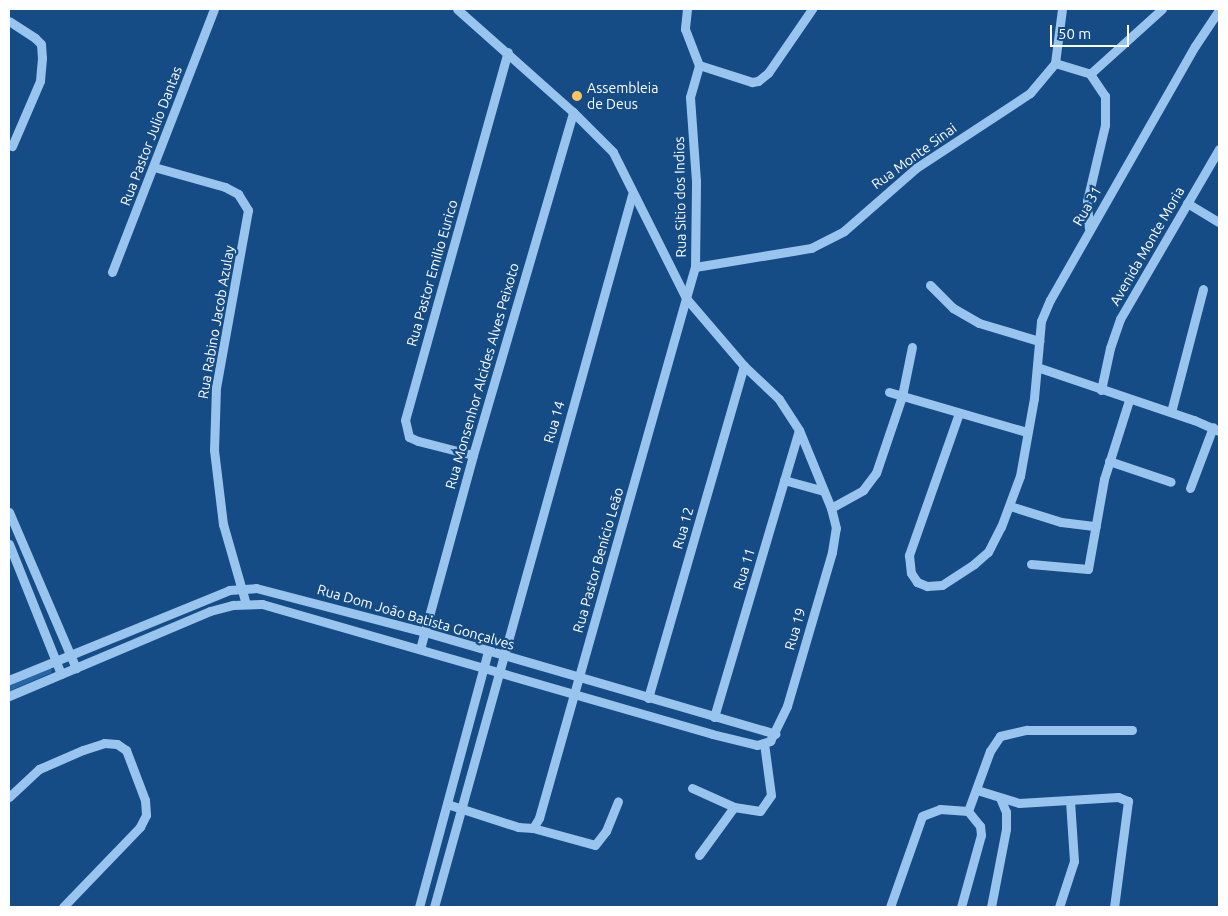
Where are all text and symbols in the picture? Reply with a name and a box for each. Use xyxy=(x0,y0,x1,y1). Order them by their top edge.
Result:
scale bar xyxy=(1053,15,1132,47)
text: 50 m xyxy=(1058,25,1091,42)
street label: Rua Pastor Julio Dantas xyxy=(117,64,185,208)
place label: Assembleia de Deus xyxy=(587,80,658,112)
marker: Assembleia de Deus xyxy=(571,90,583,102)
street label: Rua Monte Sinai xyxy=(868,119,960,193)
street label: Rua Sitio dos Indios xyxy=(671,136,689,258)
street label: Rua 31 xyxy=(1069,183,1105,229)
street label: Avenida Monte Moria xyxy=(1106,184,1188,308)
street label: Rua Pastor Emilio Eurico xyxy=(403,198,461,348)
street label: Rua Rabino Jacob Azulay xyxy=(194,244,238,400)
street label: Rua Monsenhor Alcides Alves Peixoto xyxy=(442,261,522,491)
street label: Rua 14 xyxy=(540,399,568,445)
street label: Rua Pastor Benício Leão xyxy=(569,485,627,635)
street label: Rua 12 xyxy=(669,505,697,551)
street label: Rua 11 xyxy=(730,546,758,592)
street label: Rua Dom João Batista Gonçalves xyxy=(315,581,517,653)
street label: Rua 19 xyxy=(781,606,809,652)

